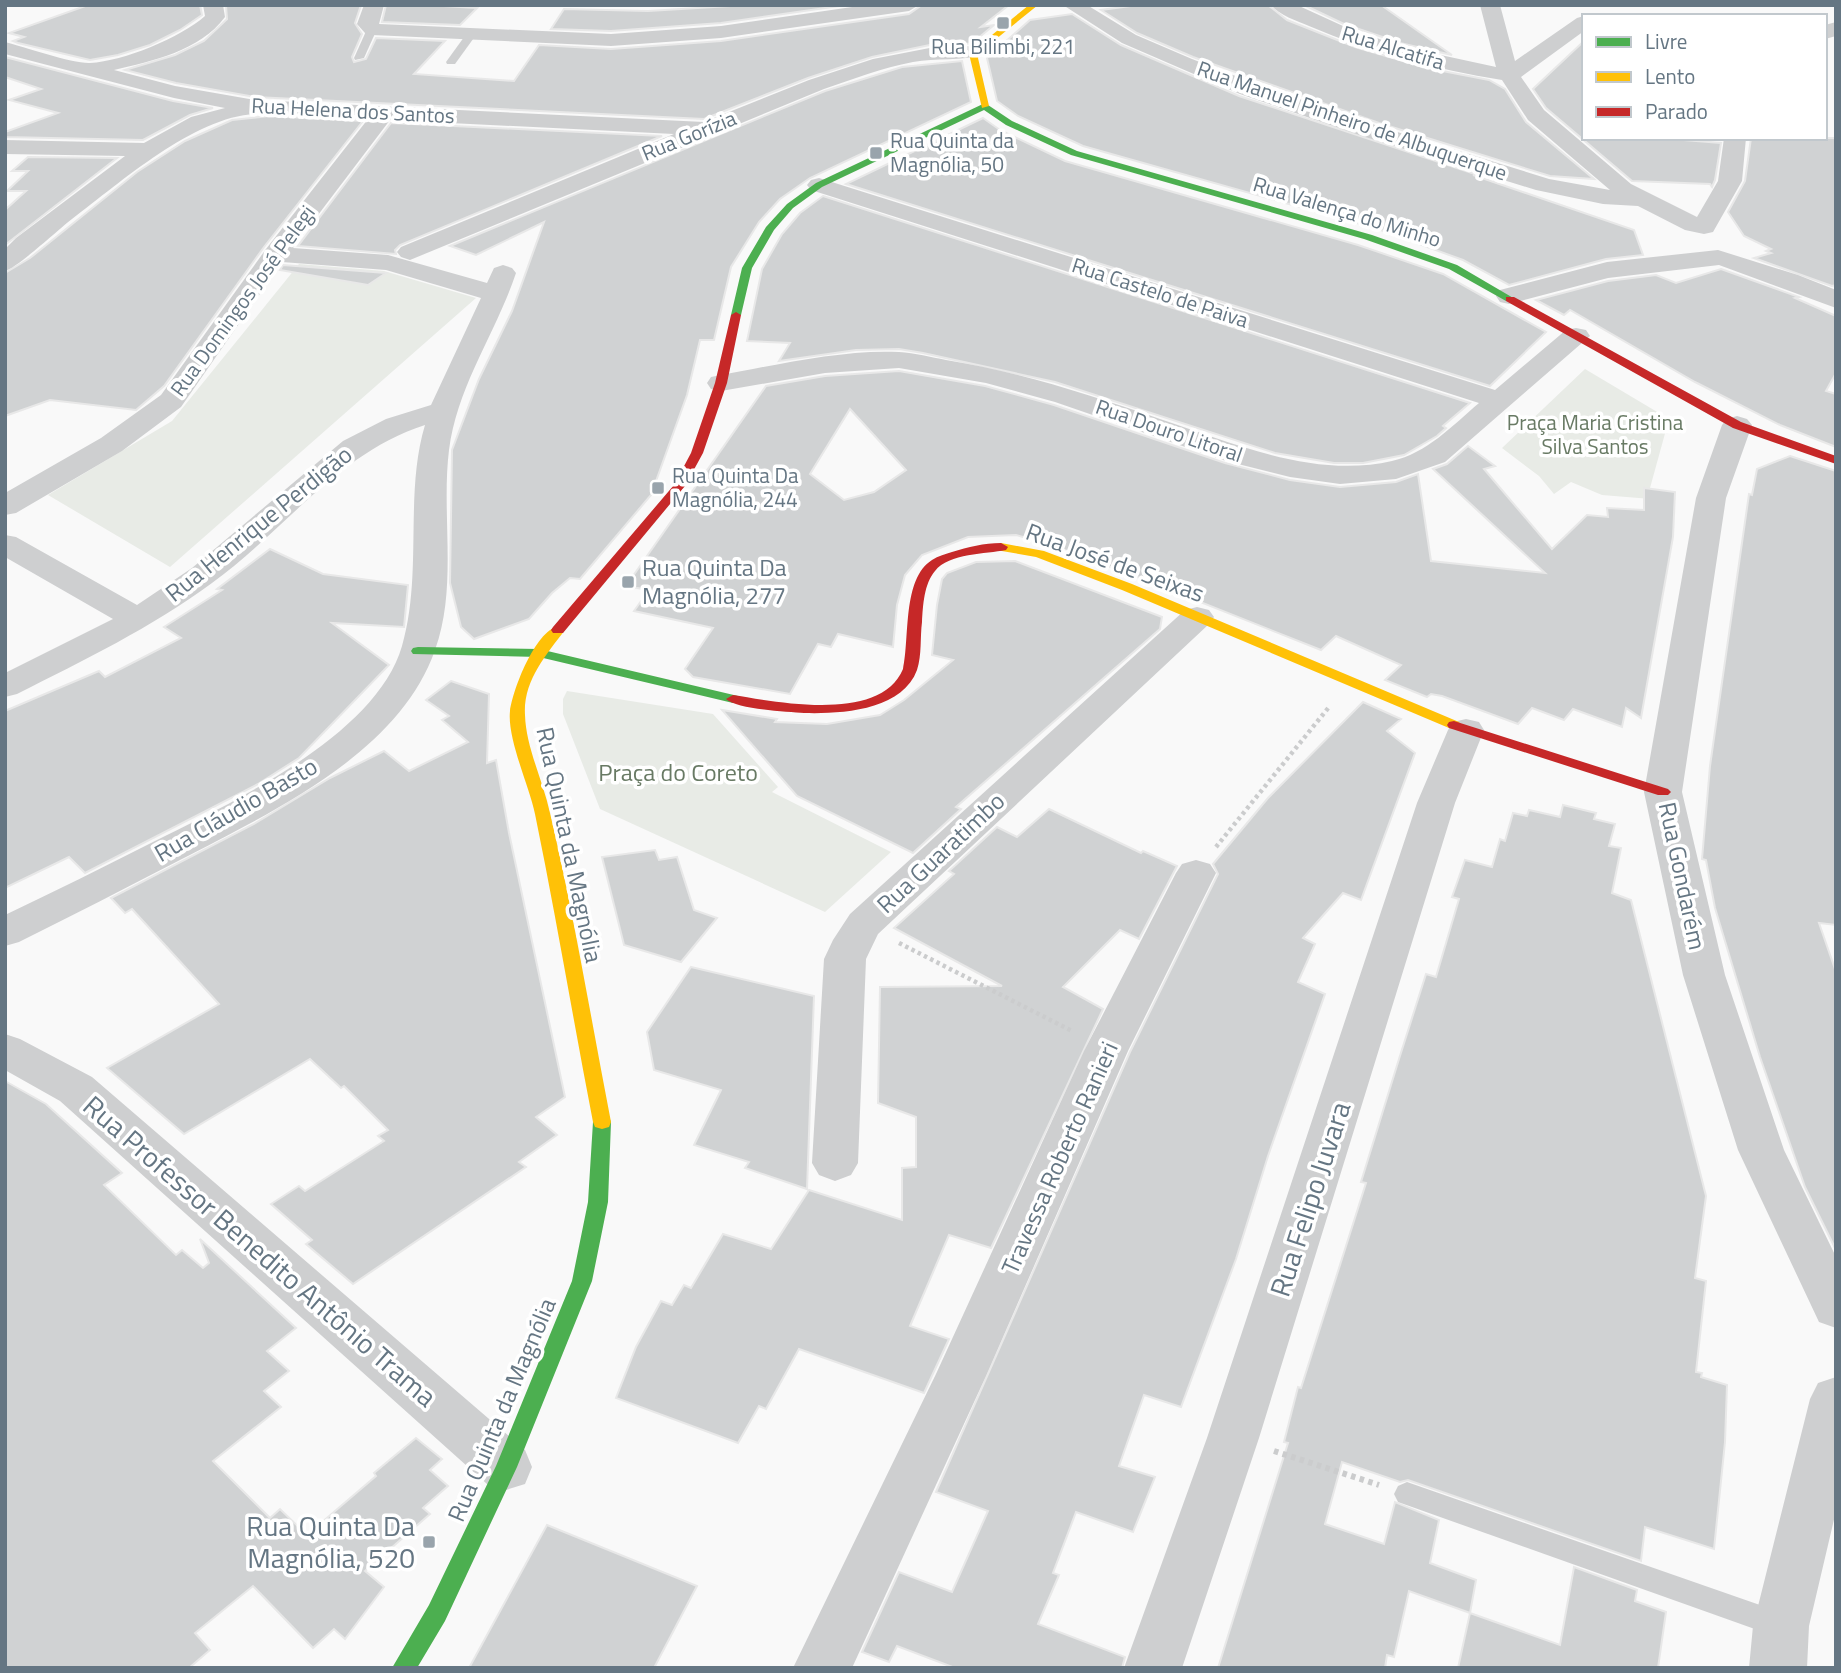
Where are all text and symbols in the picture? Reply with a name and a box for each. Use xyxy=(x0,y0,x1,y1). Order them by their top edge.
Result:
legend xyxy=(1582,14,1827,140)
marker: Rua Bilimbi, 221 xyxy=(995,15,1011,31)
street label: Rua Alcatifa xyxy=(1338,16,1449,78)
text: Livre xyxy=(1645,25,1687,57)
place label: Rua Bilimbi, 221 xyxy=(931,30,1075,62)
street label: Rua Manuel Pinheiro de Albuquerque xyxy=(1193,52,1512,188)
text: Lento xyxy=(1645,60,1695,92)
street label: Rua Helena dos Santos xyxy=(251,89,456,131)
text: Parado xyxy=(1645,95,1708,127)
street label: Rua Gorízia xyxy=(636,101,741,169)
place label: Rua Quinta da Magnólia, 50 xyxy=(890,124,1015,180)
marker: Rua Quinta da Magnólia, 50 xyxy=(868,145,884,161)
street label: Rua Valença do Minho xyxy=(1249,167,1445,255)
street label: Rua Domingos José Pelegi xyxy=(162,198,323,403)
street label: Rua Castelo de Paiva xyxy=(1068,248,1253,336)
street label: Rua Douro Litoral xyxy=(1092,390,1247,470)
park label: Praça Maria Cristina Silva Santos xyxy=(1507,406,1684,462)
street label: Rua Henrique Perdigão xyxy=(157,436,360,610)
place label: Rua Quinta Da Magnólia, 244 xyxy=(672,459,799,515)
marker: Rua Quinta Da Magnólia, 244 xyxy=(650,480,666,496)
street label: Rua José de Seixas xyxy=(1021,513,1209,611)
place label: Rua Quinta Da Magnólia, 277 xyxy=(642,549,787,613)
marker: Rua Quinta Da Magnólia, 277 xyxy=(620,574,636,590)
street label: Rua Quinta da Magnólia xyxy=(527,724,613,966)
street label: Rua Cláudio Basto xyxy=(147,748,324,870)
park label: Praça do Coreto xyxy=(598,754,758,790)
street label: Rua Guaratimbo xyxy=(868,783,1012,921)
street label: Rua Gondarém xyxy=(1650,799,1716,953)
street label: Travessa Roberto Ranieri xyxy=(992,1036,1127,1280)
street label: Rua Professor Benedito Antônio Trama xyxy=(74,1084,447,1417)
street label: Rua Felipo Juvara xyxy=(1258,1096,1361,1302)
street label: Rua Quinta da Magnólia xyxy=(438,1292,565,1527)
place label: Rua Quinta Da Magnólia, 520 xyxy=(246,1504,415,1579)
marker: Rua Quinta Da Magnólia, 520 xyxy=(421,1534,437,1550)

